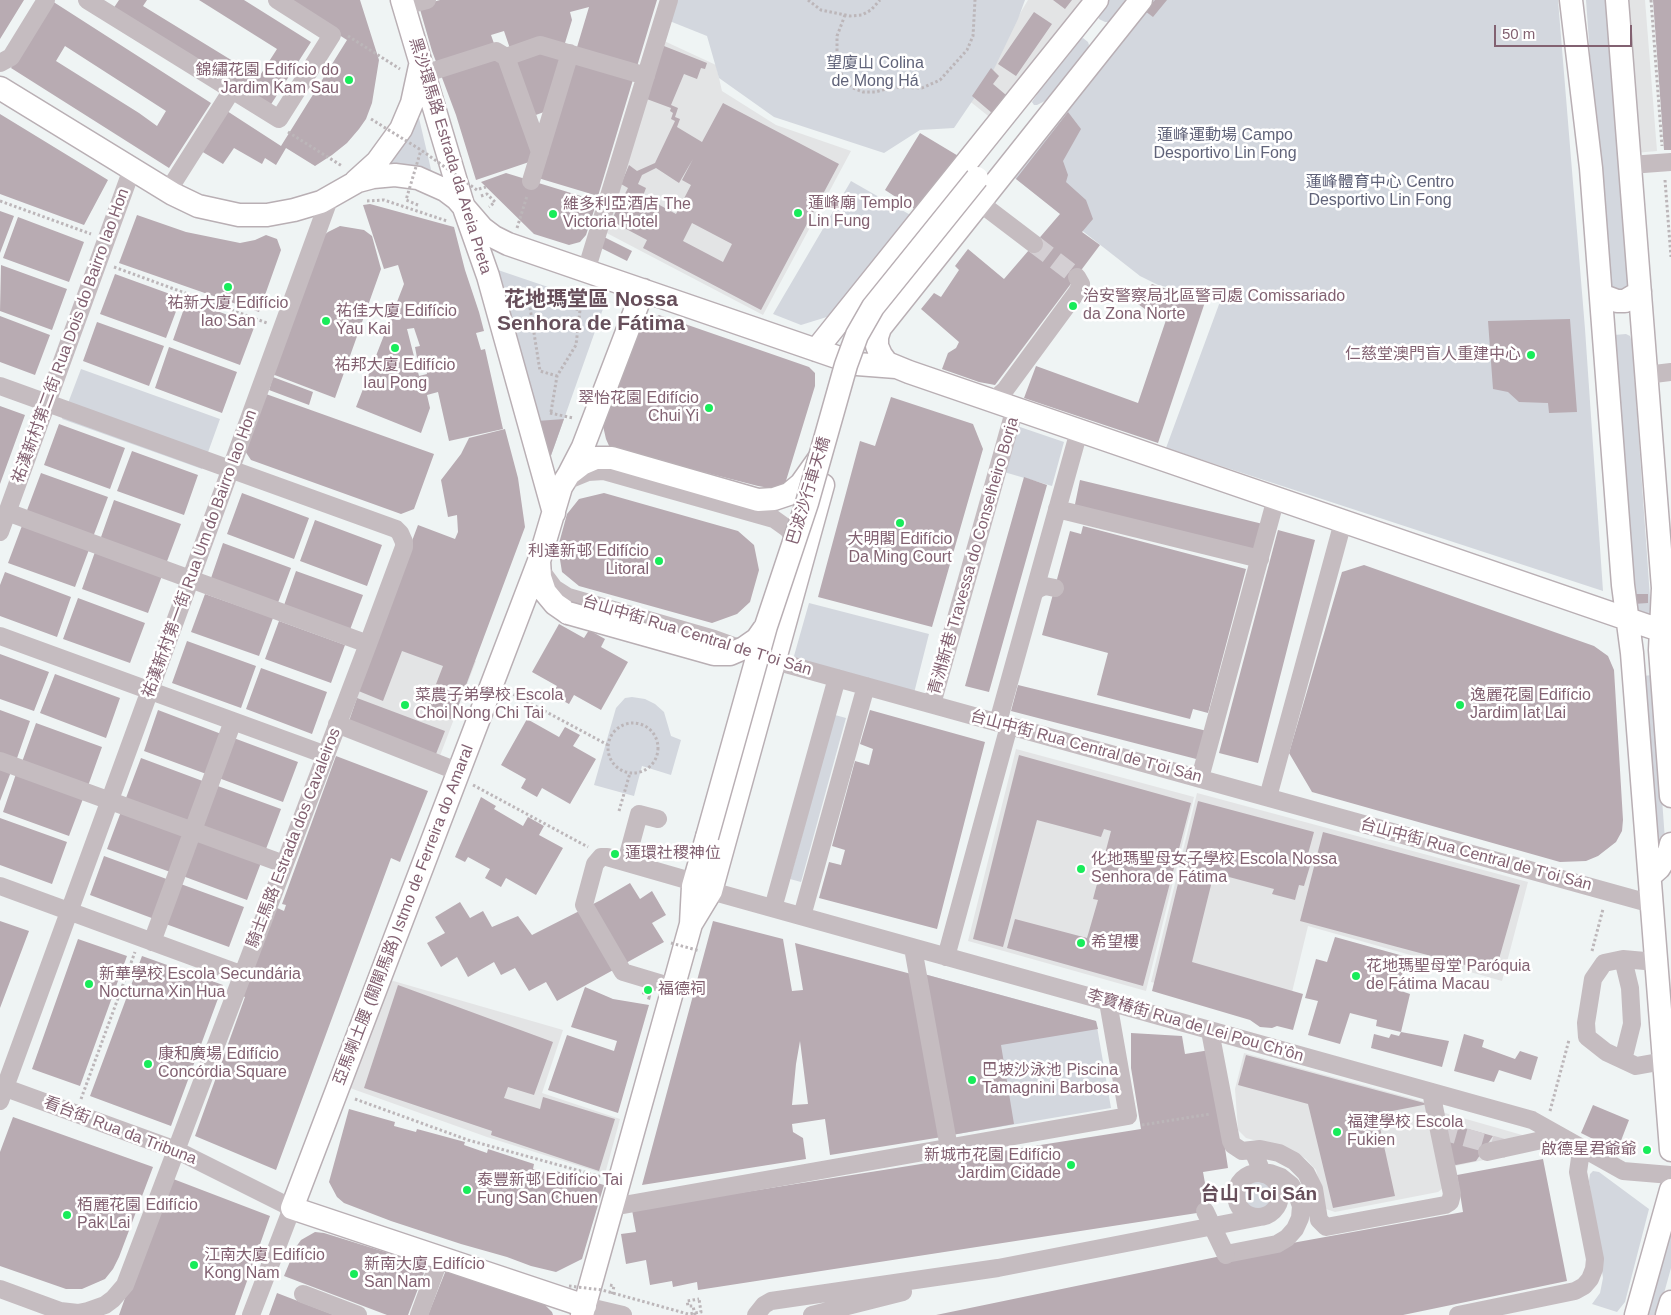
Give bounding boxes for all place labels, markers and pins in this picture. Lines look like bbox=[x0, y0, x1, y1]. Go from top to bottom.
place label: 錦繡花園 Edifício do Jardim Kam Sau bbox=[196, 61, 339, 99]
marker: 錦繡花園 Edifício do Jardim Kam Sau bbox=[343, 74, 355, 86]
place label: 蓮峰廟 Templo Lin Fung bbox=[808, 194, 912, 232]
place label: 維多利亞酒店 The Victoria Hotel bbox=[563, 195, 691, 233]
marker: 蓮峰廟 Templo Lin Fung bbox=[792, 207, 804, 219]
marker: 維多利亞酒店 The Victoria Hotel bbox=[547, 208, 559, 220]
marker: 祐新大廈 Edifício Iao San bbox=[222, 281, 234, 293]
place label: 治安警察局北區警司處 Comissariado da Zona Norte bbox=[1083, 287, 1345, 325]
place label: 祐新大廈 Edifício Iao San bbox=[168, 294, 288, 332]
marker: 治安警察局北區警司處 Comissariado da Zona Norte bbox=[1067, 300, 1079, 312]
place label: 祐佳大廈 Edifício Yau Kai bbox=[336, 302, 457, 340]
marker: 祐佳大廈 Edifício Yau Kai bbox=[320, 315, 332, 327]
marker: 祐邦大廈 Edifício Iau Pong bbox=[389, 342, 401, 354]
place label: 仁慈堂澳門盲人重建中心 bbox=[1345, 345, 1521, 365]
marker: 仁慈堂澳門盲人重建中心 bbox=[1525, 349, 1537, 361]
place label: 祐邦大廈 Edifício Iau Pong bbox=[335, 356, 455, 394]
place label: 翠怡花園 Edifício Chui Yi bbox=[578, 389, 699, 427]
marker: 翠怡花園 Edifício Chui Yi bbox=[703, 402, 715, 414]
marker: 大明閣 Edifício Da Ming Court bbox=[894, 517, 906, 529]
place label: 大明閣 Edifício Da Ming Court bbox=[848, 530, 952, 568]
place label: 利達新邨 Edifício Litoral bbox=[528, 542, 649, 580]
marker: 利達新邨 Edifício Litoral bbox=[653, 555, 665, 567]
place label: 菜農子弟學校 Escola Choi Nong Chi Tai bbox=[415, 686, 563, 724]
place label: 逸麗花園 Edifício Jardim Iat Lai bbox=[1470, 686, 1591, 724]
marker: 菜農子弟學校 Escola Choi Nong Chi Tai bbox=[399, 699, 411, 711]
marker: 逸麗花園 Edifício Jardim Iat Lai bbox=[1454, 699, 1466, 711]
place label: 蓮環社稷神位 bbox=[625, 844, 721, 864]
marker: 蓮環社稷神位 bbox=[609, 848, 621, 860]
place label: 化地瑪聖母女子學校 Escola Nossa Senhora de Fátima bbox=[1091, 850, 1337, 888]
marker: 化地瑪聖母女子學校 Escola Nossa Senhora de Fátima bbox=[1075, 863, 1087, 875]
place label: 希望樓 bbox=[1091, 933, 1139, 953]
marker: 希望樓 bbox=[1075, 937, 1087, 949]
place label: 花地瑪聖母堂 Paróquia de Fátima Macau bbox=[1366, 957, 1530, 995]
place label: 新華學校 Escola Secundária Nocturna Xin Hua bbox=[99, 965, 301, 1003]
marker: 花地瑪聖母堂 Paróquia de Fátima Macau bbox=[1350, 970, 1362, 982]
marker: 新華學校 Escola Secundária Nocturna Xin Hua bbox=[83, 978, 95, 990]
place label: 福德祠 bbox=[658, 980, 706, 1000]
marker: 福德祠 bbox=[642, 984, 654, 996]
place label: 康和廣場 Edifício Concórdia Square bbox=[158, 1045, 287, 1083]
marker: 康和廣場 Edifício Concórdia Square bbox=[142, 1058, 154, 1070]
place label: 巴坡沙泳池 Piscina Tamagnini Barbosa bbox=[982, 1061, 1119, 1099]
marker: 巴坡沙泳池 Piscina Tamagnini Barbosa bbox=[966, 1074, 978, 1086]
place label: 福建學校 Escola Fukien bbox=[1347, 1113, 1463, 1151]
marker: 福建學校 Escola Fukien bbox=[1331, 1126, 1343, 1138]
place label: 啟德星君爺爺 bbox=[1541, 1140, 1637, 1160]
marker: 啟德星君爺爺 bbox=[1641, 1144, 1653, 1156]
place label: 新城市花園 Edifício Jardim Cidade bbox=[924, 1146, 1061, 1184]
marker: 新城市花園 Edifício Jardim Cidade bbox=[1065, 1159, 1077, 1171]
place label: 泰豐新邨 Edifício Tai Fung San Chuen bbox=[477, 1171, 623, 1209]
marker: 泰豐新邨 Edifício Tai Fung San Chuen bbox=[461, 1184, 473, 1196]
place label: 栢麗花園 Edifício Pak Lai bbox=[77, 1196, 198, 1234]
marker: 栢麗花園 Edifício Pak Lai bbox=[61, 1209, 73, 1221]
place label: 江南大廈 Edifício Kong Nam bbox=[204, 1246, 325, 1284]
place label: 新南大廈 Edifício San Nam bbox=[364, 1255, 485, 1293]
marker: 江南大廈 Edifício Kong Nam bbox=[188, 1259, 200, 1271]
marker: 新南大廈 Edifício San Nam bbox=[348, 1268, 360, 1280]

